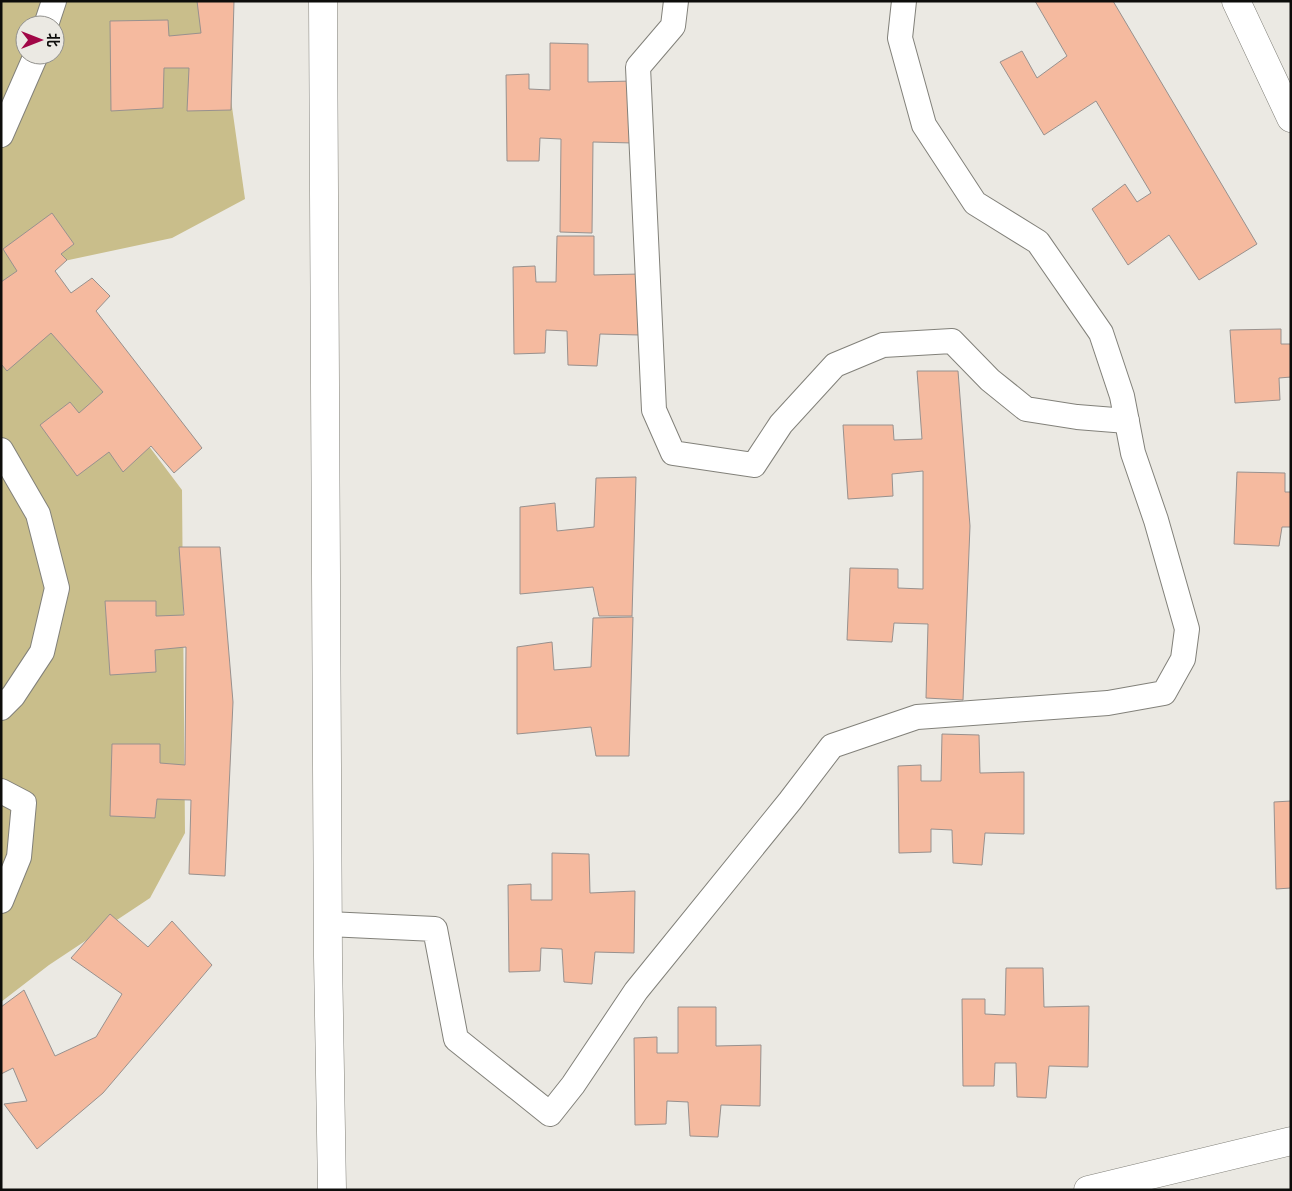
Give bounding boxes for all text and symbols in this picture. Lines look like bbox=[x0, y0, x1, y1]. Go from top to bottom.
north arrow bbox=[15, 15, 65, 65]
text: 北 bbox=[45, 33, 62, 47]

